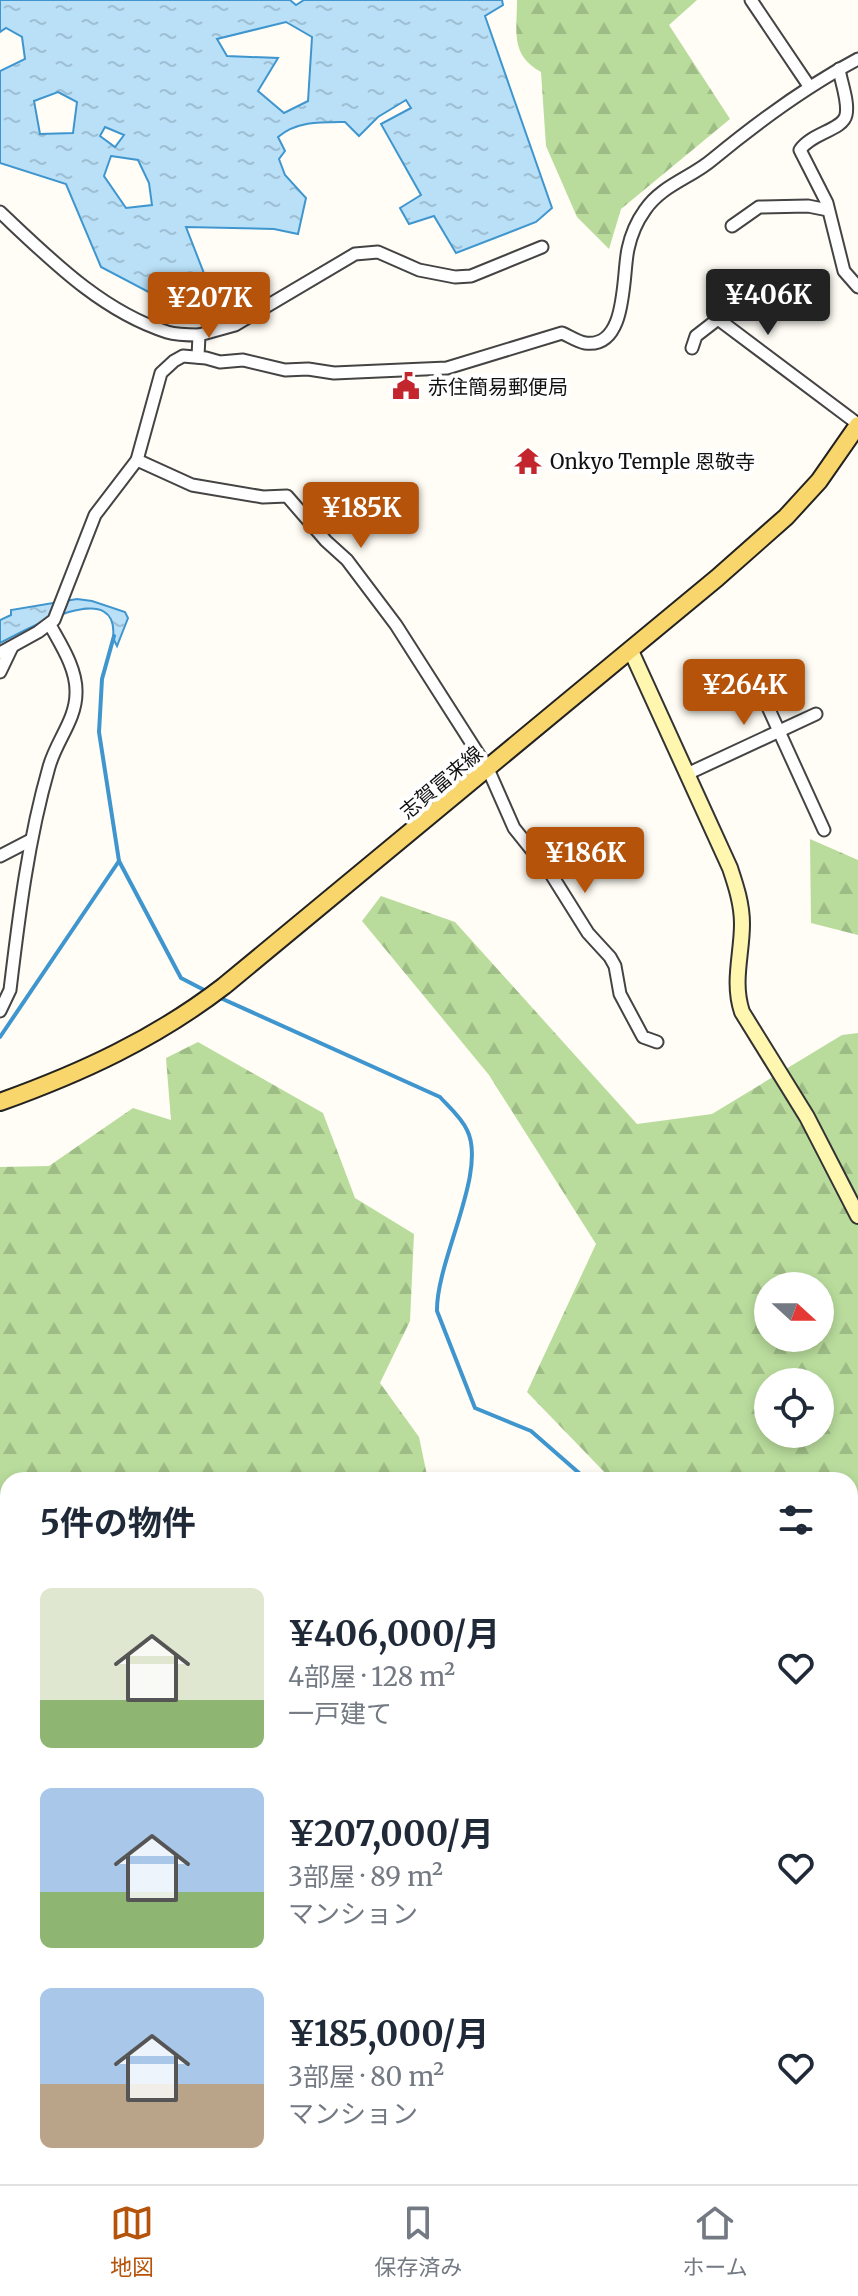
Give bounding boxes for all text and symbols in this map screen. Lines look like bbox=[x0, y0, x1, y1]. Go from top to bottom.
pin: ¥406K bbox=[712, 269, 824, 337]
pin: ¥207K bbox=[153, 272, 265, 340]
text: ¥406K bbox=[724, 278, 812, 311]
text: ¥207K bbox=[166, 281, 252, 314]
public building icon: 赤住簡易郵便局 bbox=[391, 371, 421, 401]
place label: 赤住簡易郵便局 bbox=[428, 374, 568, 399]
temple icon: Onkyo Temple 恩敬寺 bbox=[513, 446, 543, 476]
place label: Onkyo Temple 恩敬寺 bbox=[550, 449, 755, 474]
pin: ¥185K bbox=[305, 482, 417, 550]
text: ¥185K bbox=[321, 491, 401, 524]
pin: ¥264K bbox=[688, 659, 800, 727]
text: ¥264K bbox=[701, 668, 787, 701]
street label: 志賀富来線 bbox=[395, 740, 487, 824]
pin: ¥186K bbox=[529, 827, 641, 895]
text: ¥186K bbox=[544, 836, 626, 869]
north arrow bbox=[754, 1272, 834, 1352]
map controls bbox=[754, 1272, 834, 1448]
button: locate bbox=[754, 1368, 834, 1448]
icon: filters bbox=[774, 1498, 818, 1542]
text: 5件の物件 bbox=[40, 1502, 196, 1544]
text: ¥406,000/月 bbox=[288, 1613, 500, 1655]
icon: home bbox=[104, 1620, 200, 1716]
icon: heart bbox=[774, 1646, 818, 1690]
text: 4部屋 · 128 m² bbox=[288, 1660, 455, 1693]
text: 一戸建て bbox=[288, 1697, 392, 1730]
text: ¥207,000/月 bbox=[288, 1813, 494, 1855]
icon: home bbox=[104, 1820, 200, 1916]
icon: heart bbox=[774, 1846, 818, 1890]
text: 3部屋 · 89 m² bbox=[288, 1860, 443, 1893]
text: マンション bbox=[288, 1897, 418, 1930]
text: ¥185,000/月 bbox=[288, 2013, 489, 2055]
icon: home bbox=[104, 2020, 200, 2116]
icon: heart bbox=[774, 2046, 818, 2090]
text: 3部屋 · 80 m² bbox=[288, 2060, 444, 2093]
text: マンション bbox=[288, 2097, 418, 2130]
tab: 地図 bbox=[110, 2201, 154, 2281]
tab: 保存済み bbox=[374, 2201, 462, 2281]
tab: ホーム bbox=[683, 2201, 748, 2281]

